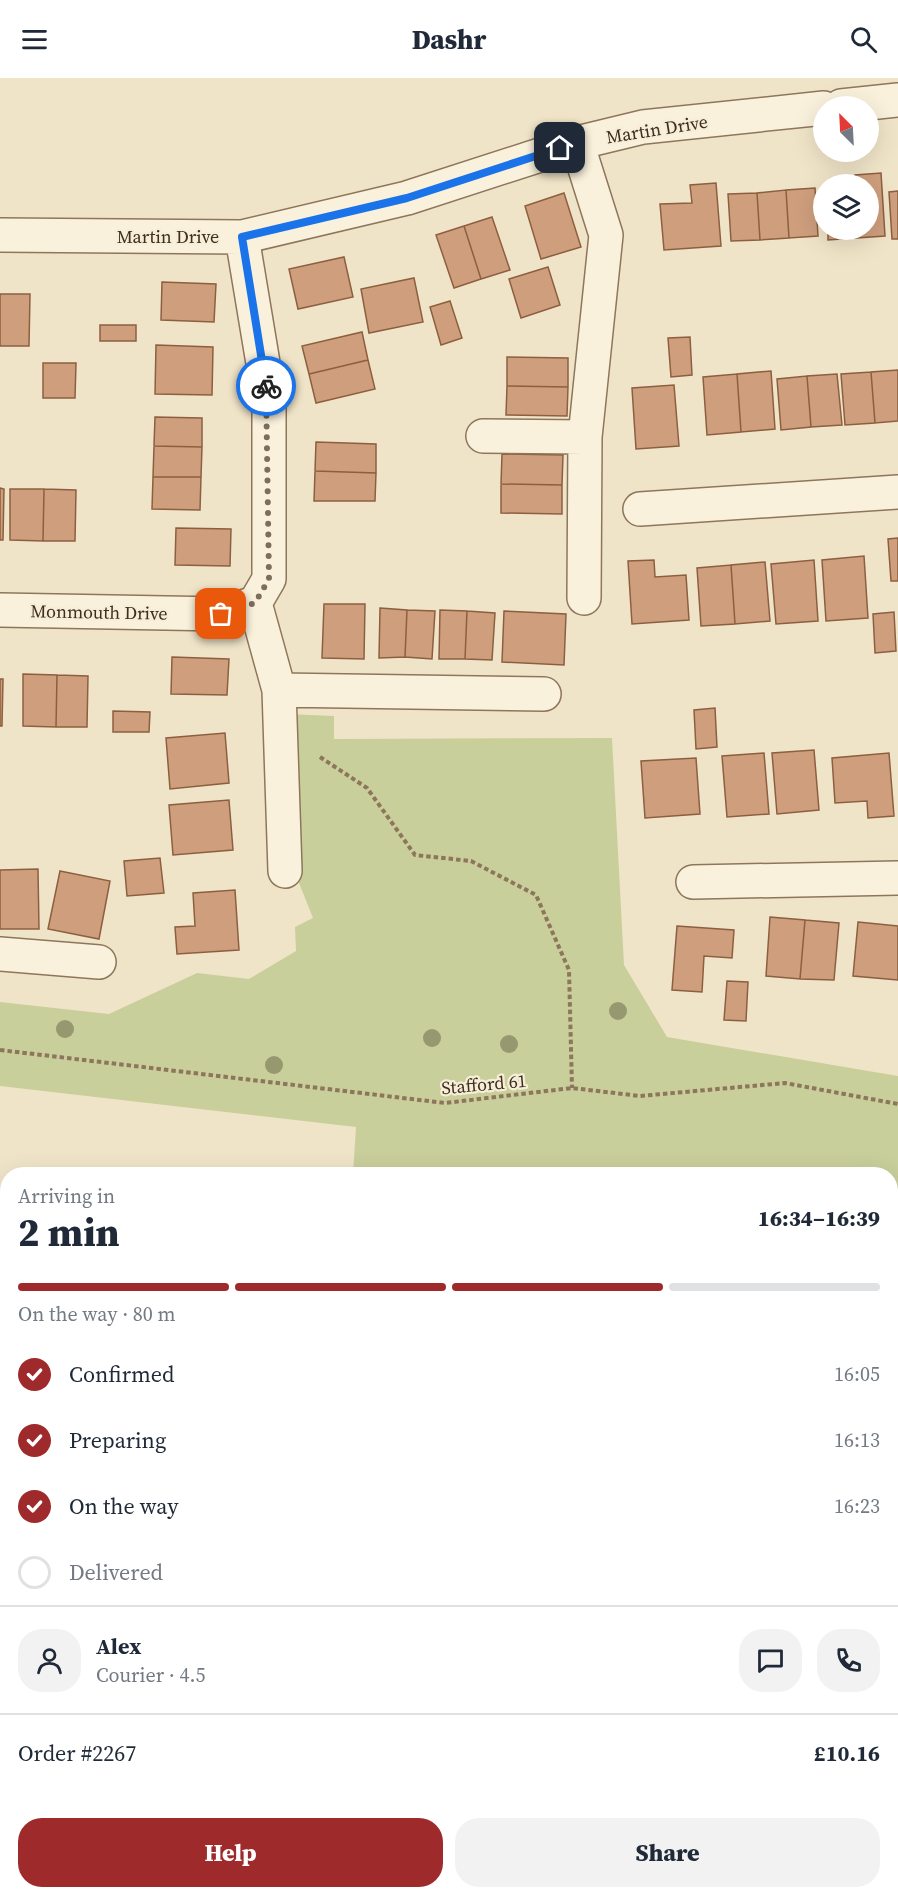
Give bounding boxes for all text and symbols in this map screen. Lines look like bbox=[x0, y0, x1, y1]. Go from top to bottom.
text: Dashr bbox=[412, 21, 486, 58]
icon: menu bbox=[18, 23, 51, 56]
icon: search bbox=[847, 23, 880, 56]
north arrow bbox=[813, 96, 879, 162]
map controls bbox=[813, 96, 879, 240]
street label: Martin Drive bbox=[604, 109, 710, 149]
pin bbox=[534, 122, 585, 173]
icon: home bbox=[543, 131, 576, 164]
button: layers bbox=[813, 174, 879, 240]
street label: Martin Drive bbox=[117, 224, 219, 249]
courier bbox=[236, 356, 296, 416]
icon: bike bbox=[250, 370, 283, 403]
pin bbox=[195, 588, 246, 639]
icon: bag bbox=[204, 597, 237, 630]
street label: Monmouth Drive bbox=[30, 598, 168, 626]
street label: Stafford 61 bbox=[440, 1068, 528, 1100]
text: Arriving in bbox=[18, 1182, 115, 1210]
text: 16:34–16:39 bbox=[758, 1203, 880, 1233]
text: 2 min bbox=[18, 1206, 120, 1259]
text: On the way · 80 m bbox=[18, 1300, 175, 1328]
icon: check bbox=[18, 1358, 51, 1391]
text: Confirmed bbox=[69, 1359, 174, 1389]
text: 16:05 bbox=[834, 1360, 880, 1388]
icon: check bbox=[18, 1424, 51, 1457]
text: Preparing bbox=[69, 1425, 166, 1455]
text: 16:13 bbox=[834, 1426, 880, 1454]
icon: check bbox=[18, 1490, 51, 1523]
text: On the way bbox=[69, 1491, 178, 1521]
text: 16:23 bbox=[834, 1492, 880, 1520]
text: Delivered bbox=[69, 1557, 163, 1587]
button: person bbox=[18, 1629, 81, 1692]
button: chat bbox=[739, 1629, 802, 1692]
button: phone bbox=[817, 1629, 880, 1692]
text: Alex bbox=[96, 1631, 141, 1661]
text: Courier · 4.5 bbox=[96, 1661, 205, 1689]
text: Order #2267 bbox=[18, 1738, 136, 1768]
text: £10.16 bbox=[814, 1738, 880, 1768]
button: Help bbox=[18, 1818, 443, 1887]
button: Share bbox=[455, 1818, 880, 1887]

